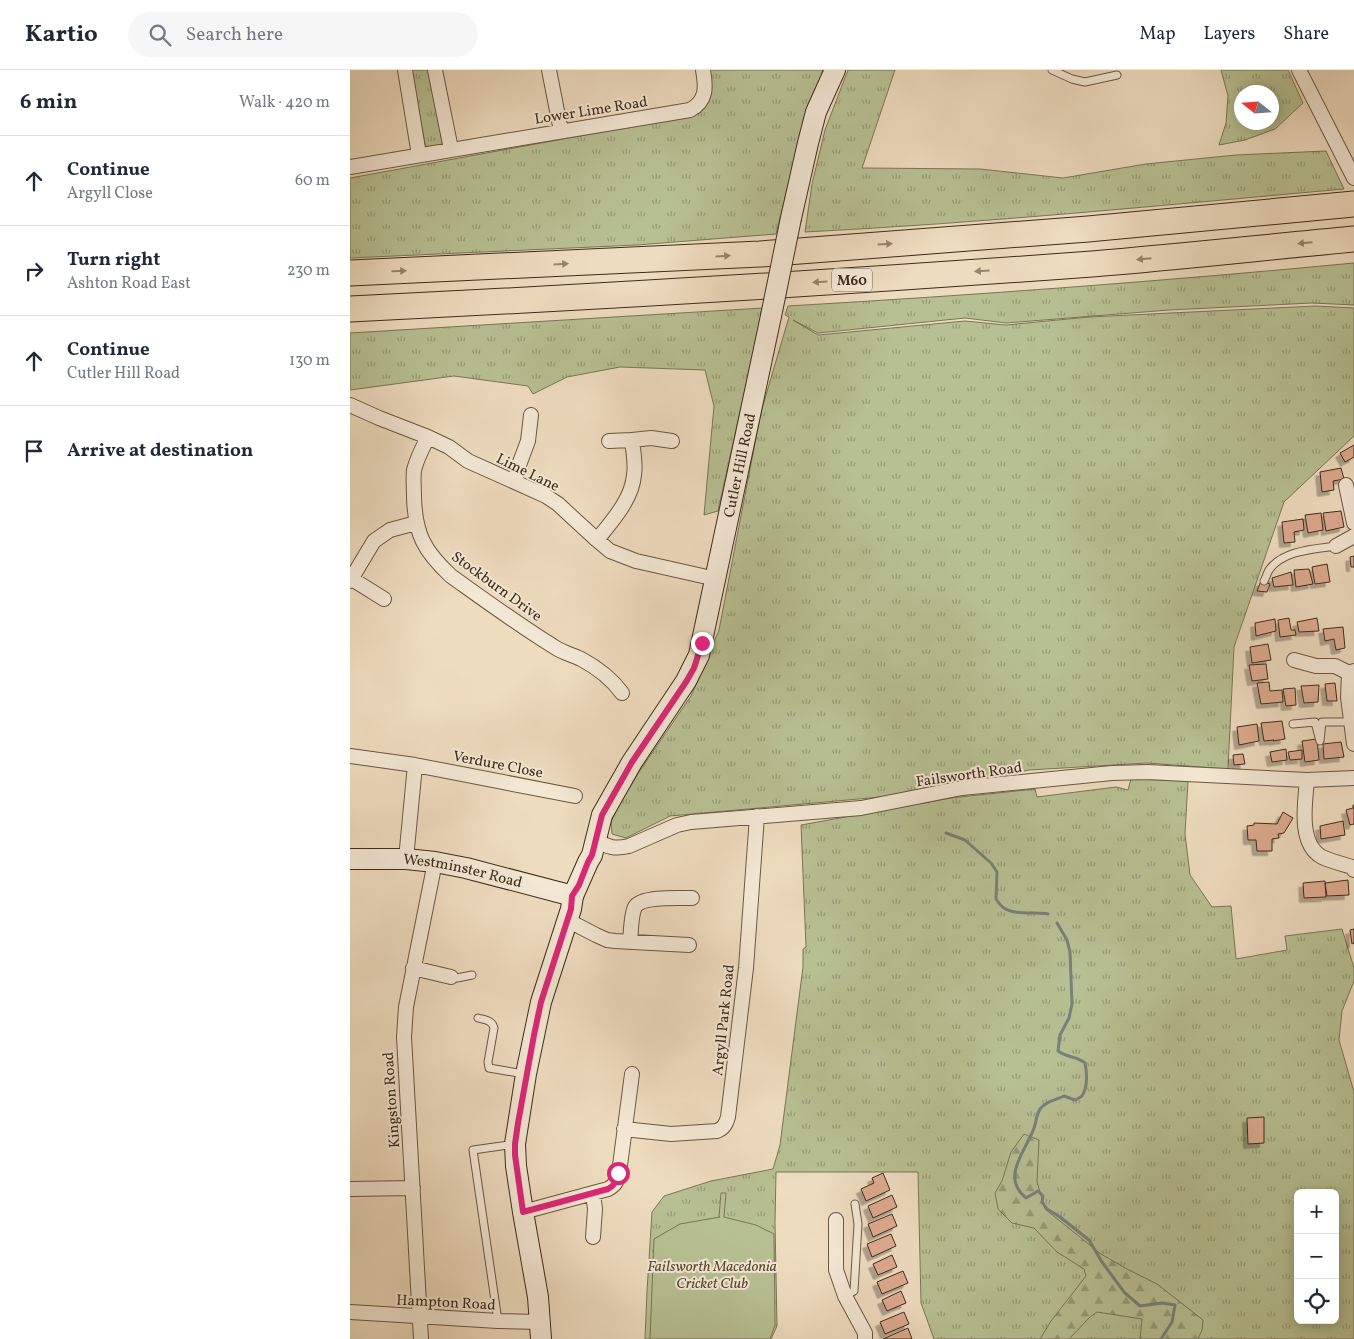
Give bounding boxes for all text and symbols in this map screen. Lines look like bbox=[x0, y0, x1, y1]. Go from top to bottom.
search box bbox=[128, 12, 478, 57]
text: Kartio bbox=[25, 18, 98, 52]
icon: search bbox=[146, 21, 174, 49]
text: Search here bbox=[186, 22, 283, 48]
text: Map bbox=[1139, 22, 1175, 47]
text: Layers bbox=[1203, 22, 1255, 47]
text: Share bbox=[1283, 22, 1329, 47]
north arrow bbox=[1234, 85, 1279, 130]
text: 6 min bbox=[20, 88, 77, 117]
text: Walk · 420 m bbox=[239, 92, 330, 114]
street label: Lower Lime Road bbox=[533, 92, 649, 131]
text: Continue bbox=[67, 157, 150, 183]
icon: ahead bbox=[20, 167, 48, 195]
text: 60 m bbox=[295, 170, 330, 192]
text: Argyll Close bbox=[67, 183, 153, 205]
one-way arrow bbox=[878, 240, 894, 248]
one-way arrow bbox=[1297, 240, 1313, 248]
text: Turn right bbox=[67, 247, 160, 273]
one-way arrow bbox=[716, 251, 732, 259]
one-way arrow bbox=[1135, 255, 1151, 263]
icon: right bbox=[20, 257, 48, 285]
one-way arrow bbox=[553, 259, 569, 267]
text: 230 m bbox=[287, 260, 330, 282]
one-way arrow bbox=[391, 266, 407, 274]
road number: M60 bbox=[832, 268, 872, 292]
one-way arrow bbox=[973, 268, 989, 276]
text: Ashton Road East bbox=[67, 273, 191, 295]
one-way arrow bbox=[811, 279, 827, 287]
text: Continue bbox=[67, 337, 150, 363]
icon: ahead bbox=[20, 347, 48, 375]
text: 130 m bbox=[289, 350, 330, 372]
text: Cutler Hill Road bbox=[67, 363, 180, 385]
street label: Cutler Hill Road bbox=[719, 411, 762, 520]
icon: arrive bbox=[20, 437, 48, 465]
text: Arrive at destination bbox=[67, 438, 253, 464]
street label: Lime Lane bbox=[492, 449, 563, 498]
street label: Stockburn Drive bbox=[446, 547, 546, 627]
route end bbox=[691, 632, 714, 655]
street label: Verdure Close bbox=[451, 746, 545, 784]
street label: Failsworth Road bbox=[915, 758, 1024, 793]
street label: Westminster Road bbox=[402, 850, 524, 894]
street label: Argyll Park Road bbox=[708, 963, 741, 1077]
street label: Kingston Road bbox=[379, 1051, 406, 1149]
route start bbox=[607, 1162, 630, 1185]
map controls bbox=[1294, 1189, 1339, 1324]
button: + bbox=[1294, 1189, 1339, 1234]
button: − bbox=[1294, 1234, 1339, 1279]
park label: Failsworth Macedonia Cricket Club bbox=[647, 1257, 777, 1295]
button: locate bbox=[1294, 1279, 1339, 1324]
street label: Hampton Road bbox=[396, 1290, 496, 1317]

